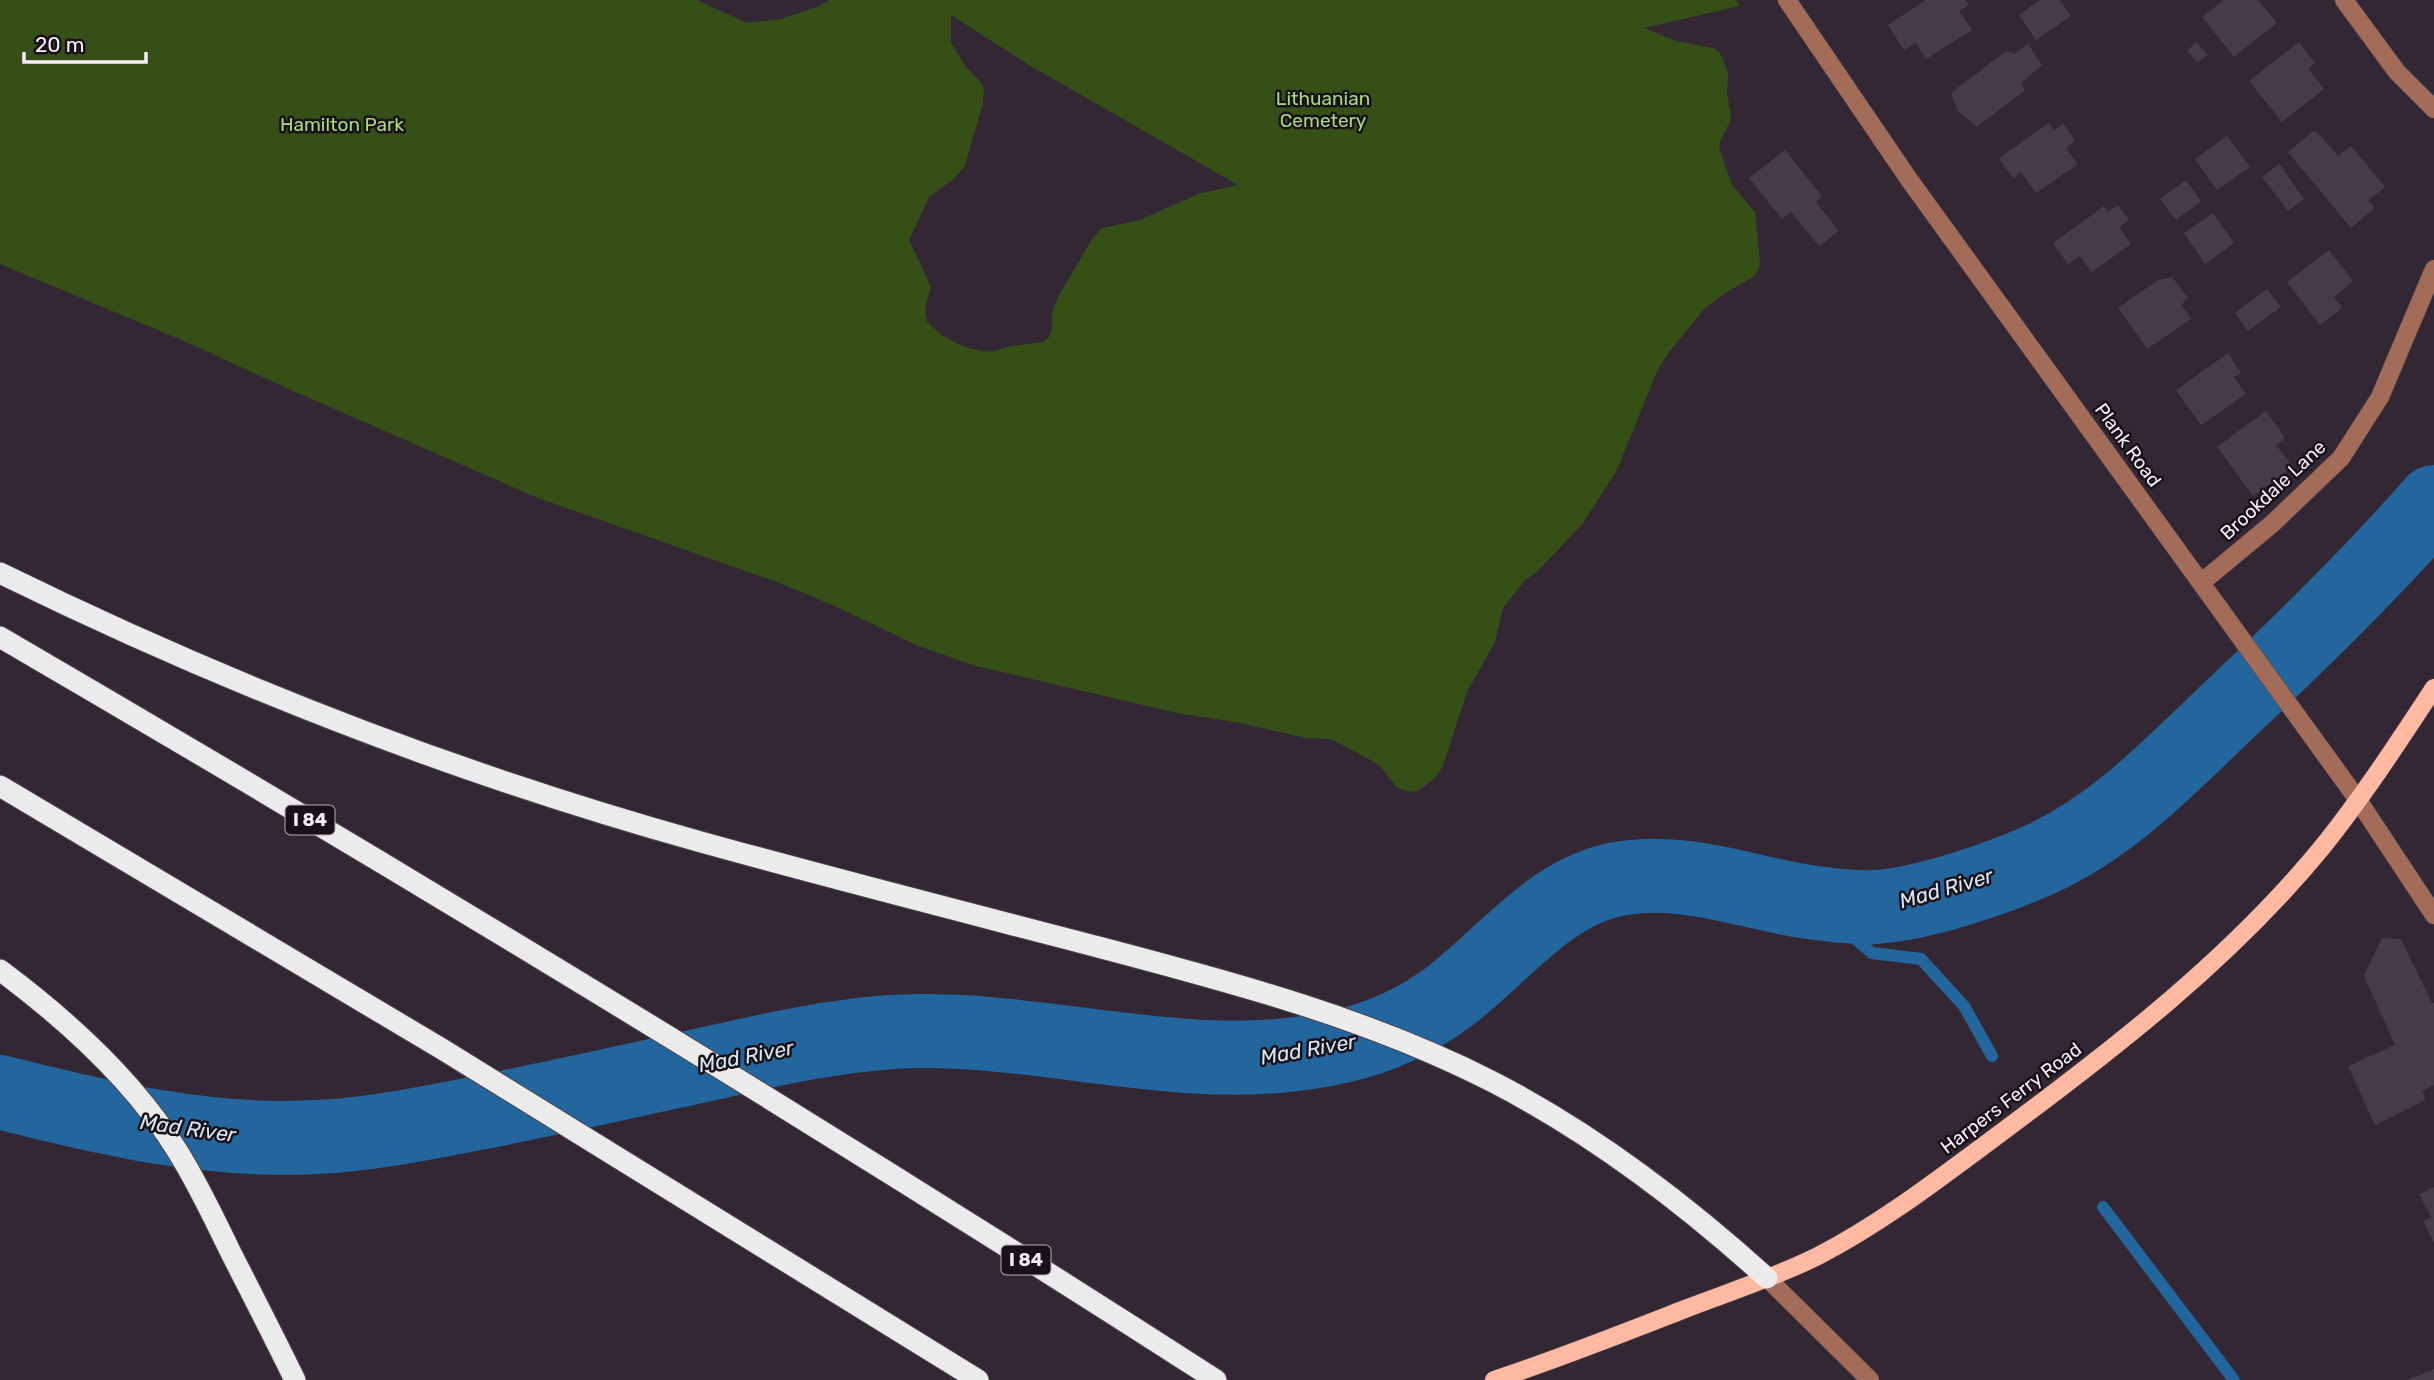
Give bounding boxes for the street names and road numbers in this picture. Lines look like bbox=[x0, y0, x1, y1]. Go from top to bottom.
street label: Plank Road bbox=[2090, 399, 2166, 491]
street label: Brookdale Lane bbox=[2215, 435, 2331, 545]
road number: I 84 bbox=[286, 806, 334, 834]
street label: Harpers Ferry Road bbox=[1936, 1038, 2086, 1158]
road number: I 84 bbox=[1002, 1246, 1050, 1274]

